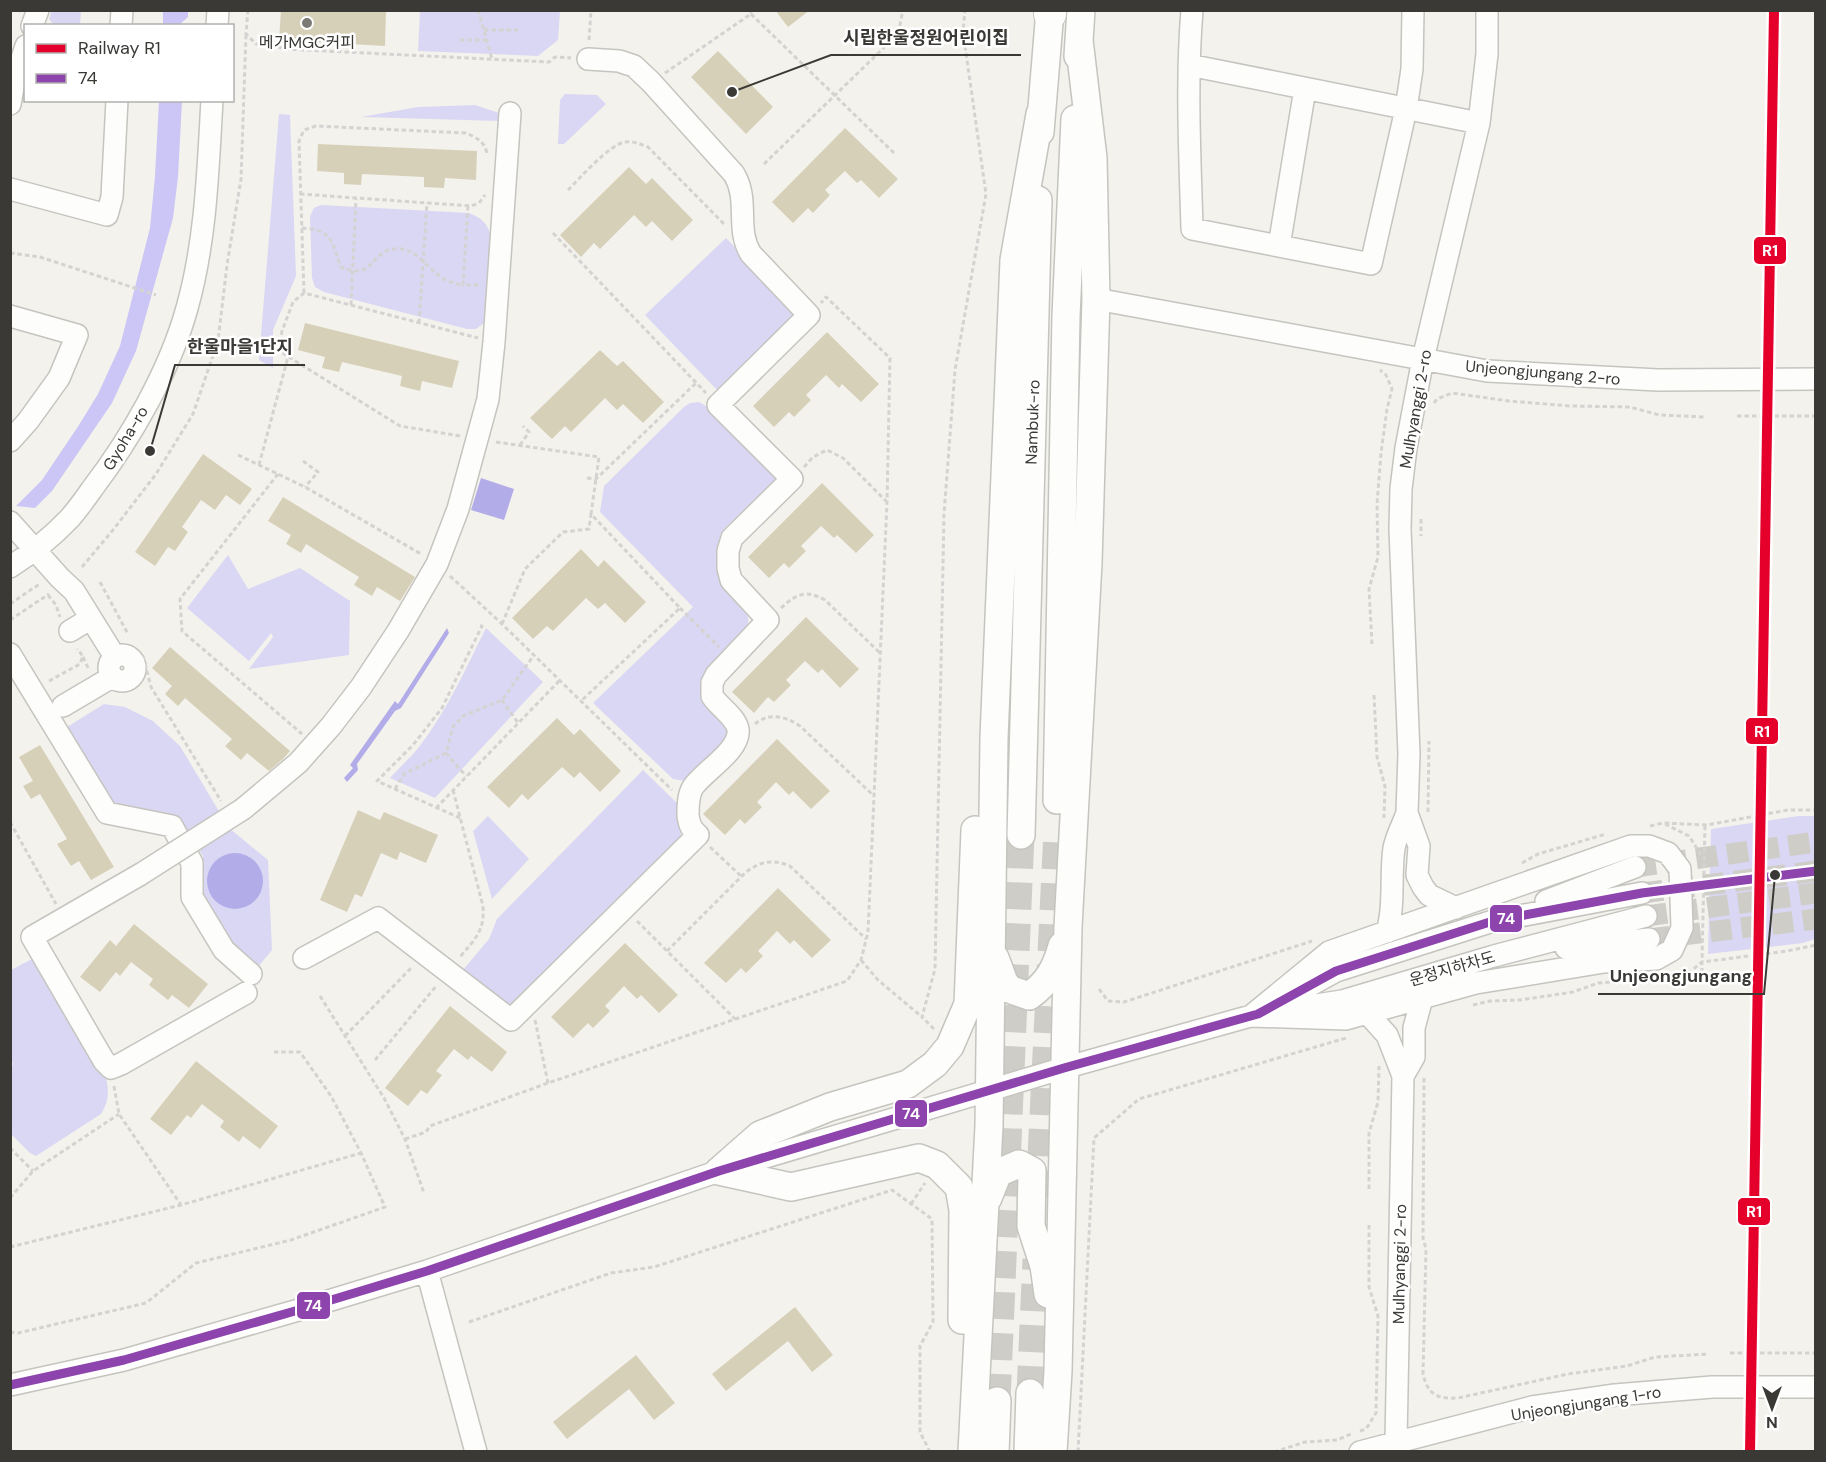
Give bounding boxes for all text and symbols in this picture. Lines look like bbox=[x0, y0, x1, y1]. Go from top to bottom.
marker: 메가MGC커피 bbox=[300, 16, 314, 30]
callout: 시립한울정원어린이집 bbox=[831, 19, 1021, 55]
legend bbox=[24, 24, 234, 102]
text: 시립한울정원어린이집 bbox=[843, 26, 1009, 50]
place label: 메가MGC커피 bbox=[259, 32, 355, 53]
text: Railway R1 bbox=[78, 36, 161, 60]
text: 74 bbox=[78, 66, 98, 90]
line badge: R1 bbox=[1753, 236, 1787, 265]
text: R1 bbox=[1762, 240, 1778, 261]
callout: 한울마을1단지 bbox=[175, 329, 305, 365]
text: 한울마을1단지 bbox=[187, 335, 293, 359]
street label: Mulhyanggi 2-ro bbox=[1395, 348, 1436, 470]
street label: Unjeongjungang 2-ro bbox=[1464, 355, 1621, 390]
street label: Nambuk-ro bbox=[1021, 379, 1044, 465]
street label: Gyoha-ro bbox=[98, 402, 153, 474]
line badge: R1 bbox=[1745, 717, 1779, 745]
text: R1 bbox=[1754, 721, 1770, 742]
line badge: 74 bbox=[1489, 904, 1523, 933]
text: 74 bbox=[1497, 908, 1515, 929]
street label: 운정지하차도 bbox=[1407, 946, 1498, 991]
callout: Unjeongjungang bbox=[1598, 958, 1764, 994]
text: Unjeongjungang bbox=[1610, 964, 1752, 988]
line badge: 74 bbox=[894, 1099, 928, 1128]
text: 74 bbox=[902, 1103, 920, 1124]
line badge: R1 bbox=[1737, 1197, 1771, 1226]
text: R1 bbox=[1746, 1201, 1762, 1222]
street label: Mulhyanggi 2-ro bbox=[1388, 1204, 1411, 1324]
line badge: 74 bbox=[296, 1291, 331, 1320]
text: 74 bbox=[304, 1295, 322, 1316]
north arrow bbox=[1742, 1378, 1802, 1438]
street label: Unjeongjungang 1-ro bbox=[1510, 1381, 1663, 1426]
text: N bbox=[1766, 1412, 1778, 1433]

